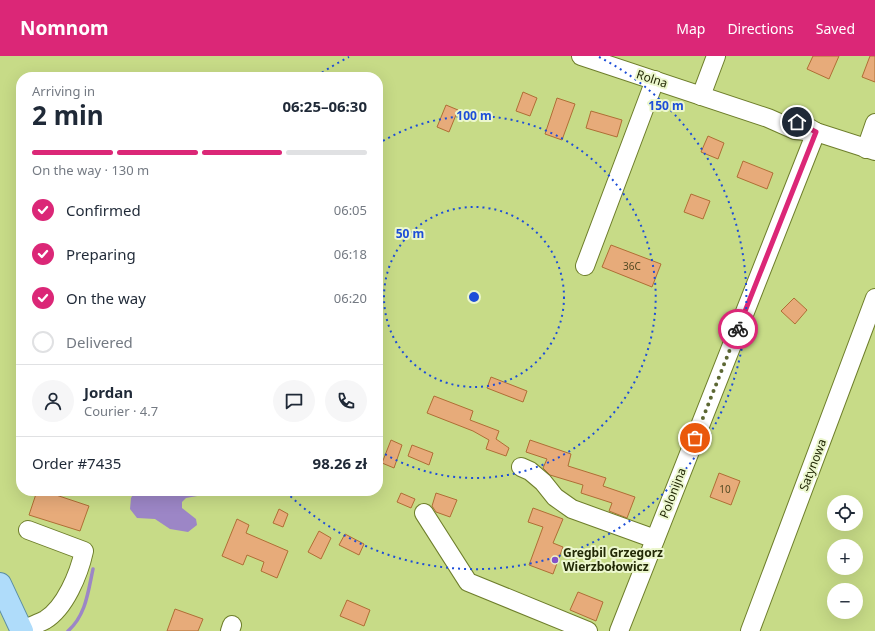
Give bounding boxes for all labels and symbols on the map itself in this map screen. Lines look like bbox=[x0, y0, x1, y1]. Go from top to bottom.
street label: Rolna bbox=[634, 66, 670, 92]
text: 150 m bbox=[648, 97, 684, 114]
pin bbox=[780, 105, 814, 139]
text: 100 m bbox=[456, 107, 492, 124]
text: 50 m bbox=[396, 225, 424, 242]
house number: 36C bbox=[623, 259, 642, 273]
centre of rings bbox=[467, 290, 481, 304]
courier bbox=[718, 309, 758, 349]
pin bbox=[678, 421, 712, 455]
street label: Satynowa bbox=[795, 436, 830, 493]
street label: Polonijna bbox=[655, 465, 690, 520]
house number: 10 bbox=[719, 482, 731, 496]
place label: Gregbil Grzegorz Wierzbołowicz bbox=[563, 544, 663, 575]
marker: Gregbil Grzegorz Wierzbołowicz bbox=[550, 555, 560, 565]

